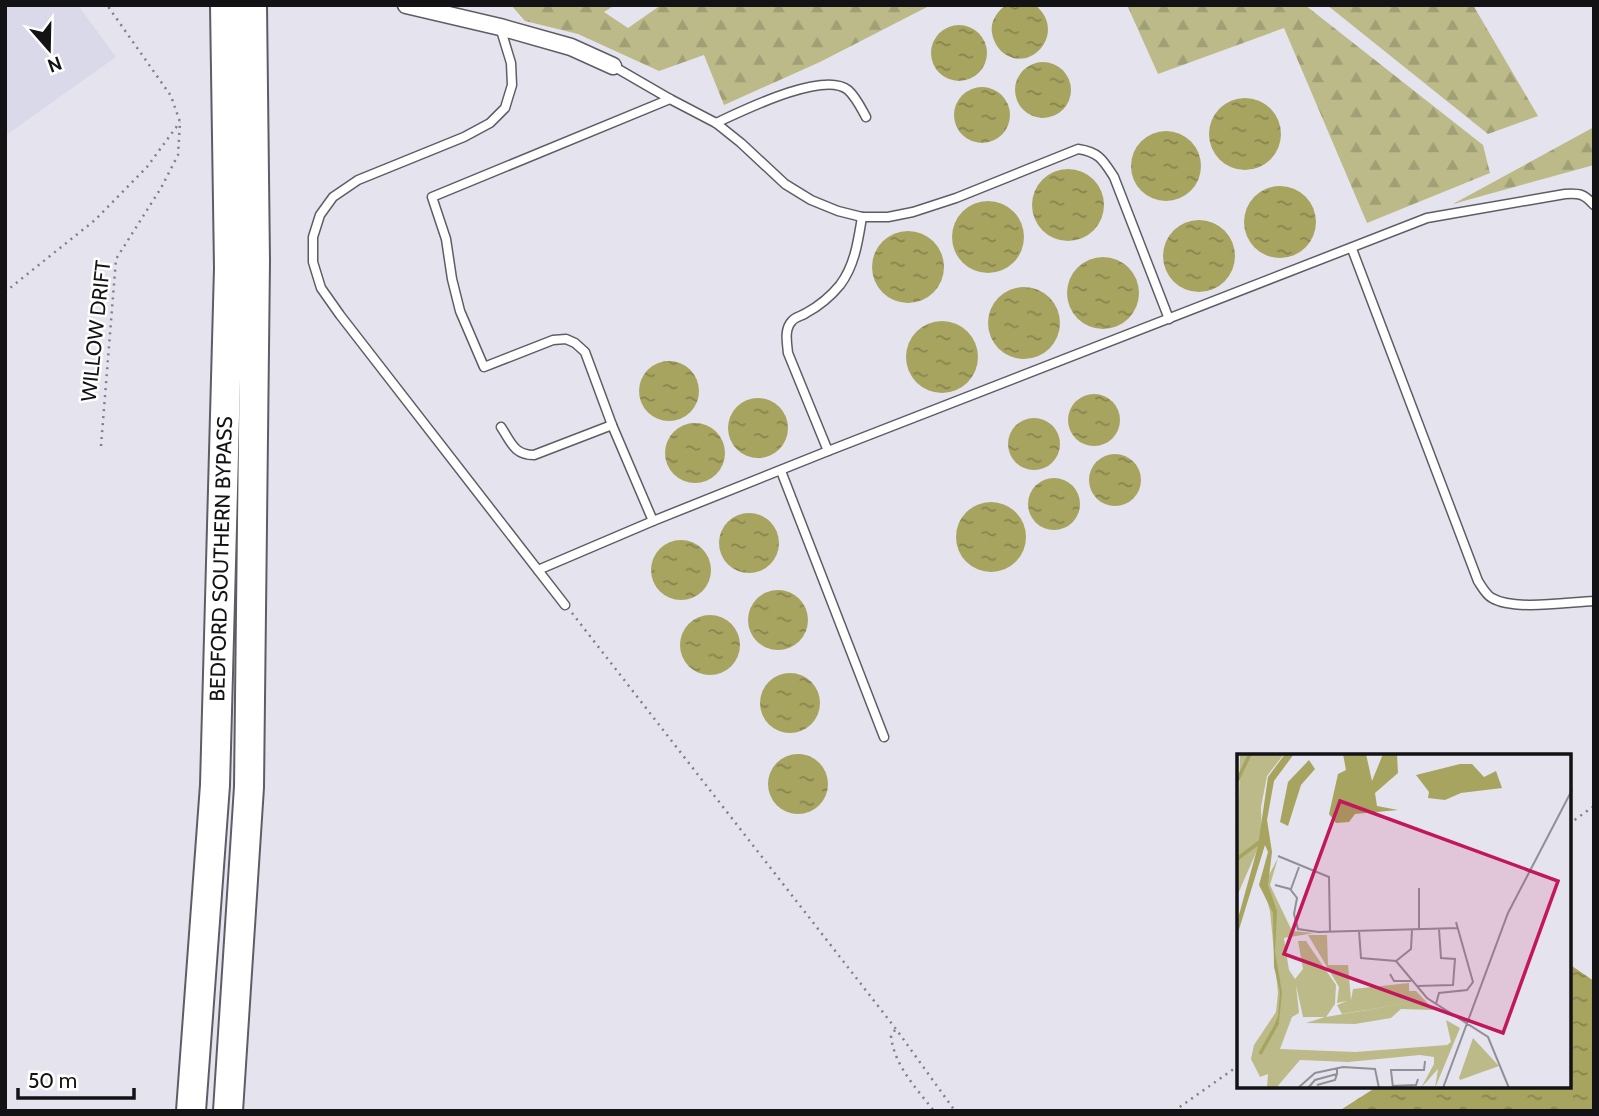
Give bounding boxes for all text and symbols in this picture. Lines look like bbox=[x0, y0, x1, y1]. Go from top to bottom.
north arrow bbox=[14, 14, 84, 84]
text: N bbox=[44, 51, 65, 78]
street label: WILLOW DRIFT bbox=[76, 259, 115, 403]
street label: BEDFORD SOUTHERN BYPASS bbox=[204, 416, 237, 702]
inset map bbox=[1237, 754, 1571, 1088]
scale bar bbox=[18, 1056, 133, 1100]
text: 50 m bbox=[28, 1068, 77, 1093]

